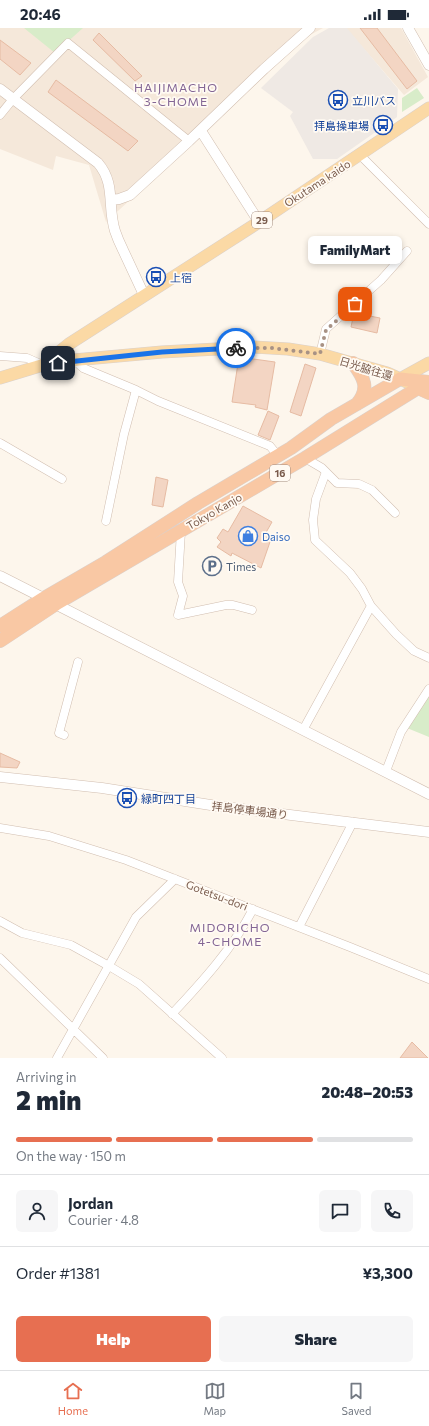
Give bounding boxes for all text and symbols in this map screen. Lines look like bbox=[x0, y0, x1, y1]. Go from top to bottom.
text: 20:46 bbox=[20, 5, 61, 23]
district label: HAIJIMACHO 3-CHOME bbox=[134, 80, 218, 108]
bus stop icon: 立川バス bbox=[327, 89, 349, 111]
place label: 立川バス bbox=[352, 94, 396, 107]
bus stop icon: 拝島操車場 bbox=[372, 114, 394, 136]
place label: 拝島操車場 bbox=[314, 119, 369, 132]
street label: Okutama kaido bbox=[281, 157, 353, 209]
road number: 29 bbox=[252, 212, 272, 228]
callout: FamilyMart bbox=[308, 236, 402, 264]
text: FamilyMart bbox=[320, 242, 390, 258]
bus stop icon: 上宿 bbox=[145, 266, 167, 288]
place label: 上宿 bbox=[170, 271, 192, 284]
pin bbox=[338, 287, 372, 321]
icon: bag bbox=[344, 293, 366, 315]
courier bbox=[216, 328, 256, 368]
icon: bike bbox=[225, 337, 247, 359]
pin bbox=[41, 346, 75, 380]
icon: home bbox=[47, 352, 69, 374]
street label: 日光脇往還 bbox=[338, 354, 394, 382]
road number: 16 bbox=[270, 465, 290, 481]
street label: Tokyo Kanjo bbox=[184, 490, 244, 532]
shop icon: Daiso bbox=[237, 525, 259, 547]
place label: Daiso bbox=[262, 530, 291, 543]
parking icon: Times bbox=[201, 555, 223, 577]
place label: Times bbox=[226, 560, 256, 573]
bus stop icon: 緑町四丁目 bbox=[116, 787, 138, 809]
place label: 緑町四丁目 bbox=[141, 792, 196, 805]
street label: 拝島停車場通り bbox=[211, 799, 289, 821]
street label: Gotetsu-dori bbox=[184, 877, 250, 913]
district label: MIDORICHO 4-CHOME bbox=[190, 920, 270, 948]
text: Arriving in bbox=[16, 1069, 76, 1085]
text: 20:48–20:53 bbox=[322, 1083, 413, 1101]
text: 2 min bbox=[16, 1084, 81, 1115]
text: On the way · 150 m bbox=[16, 1148, 126, 1164]
button: person bbox=[16, 1190, 58, 1232]
button: chat bbox=[319, 1190, 361, 1232]
button: phone bbox=[371, 1190, 413, 1232]
text: Jordan bbox=[68, 1194, 113, 1212]
text: Courier · 4.8 bbox=[68, 1212, 139, 1228]
text: Order #1381 bbox=[16, 1264, 100, 1282]
text: ¥3,300 bbox=[362, 1264, 413, 1282]
button: Help bbox=[16, 1316, 211, 1362]
button: Share bbox=[219, 1316, 413, 1362]
tab: Home bbox=[58, 1380, 88, 1417]
tab: Map bbox=[203, 1380, 226, 1417]
tab: Saved bbox=[342, 1380, 371, 1417]

